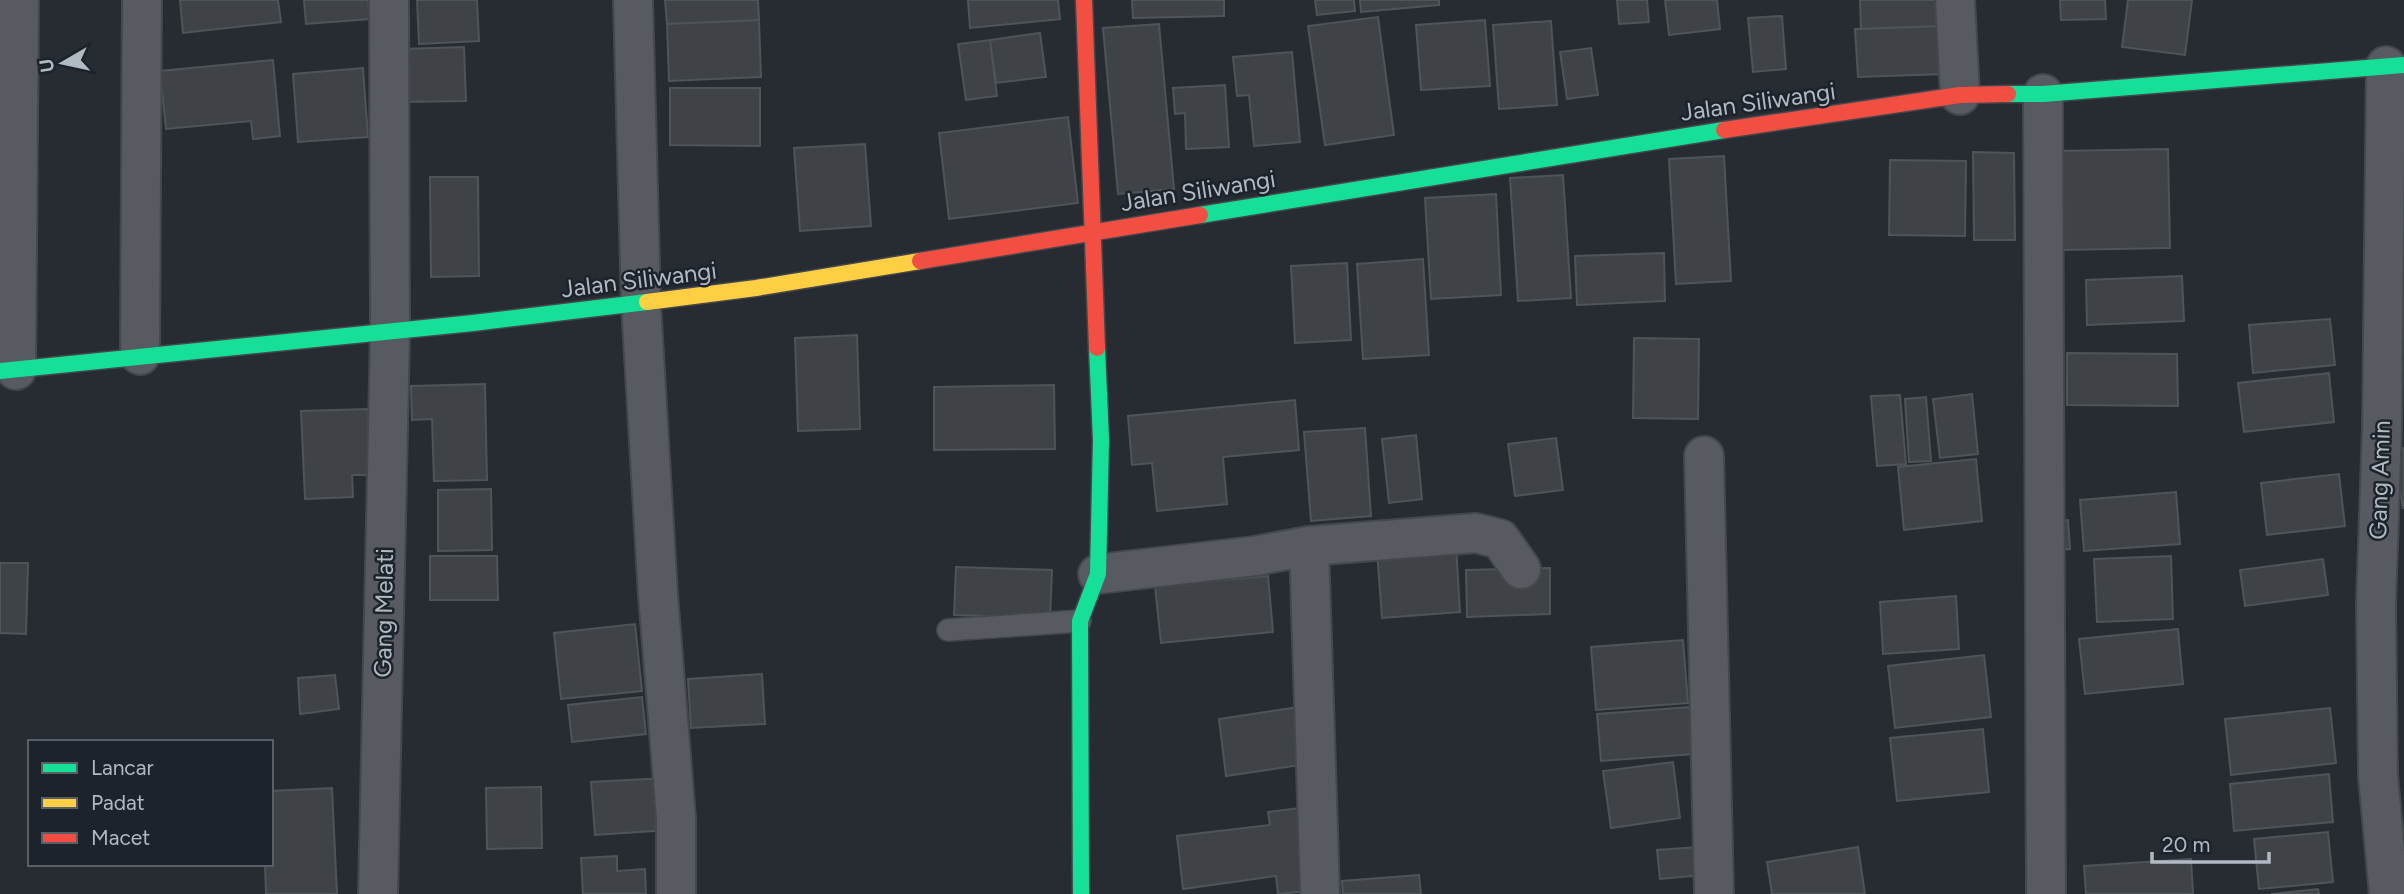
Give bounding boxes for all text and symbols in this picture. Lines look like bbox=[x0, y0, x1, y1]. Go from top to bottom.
north arrow bbox=[28, 28, 98, 98]
text: U bbox=[34, 57, 59, 74]
street label: Jalan Siliwangi bbox=[1678, 76, 1837, 127]
street label: Jalan Siliwangi bbox=[1118, 164, 1277, 217]
street label: Jalan Siliwangi bbox=[560, 256, 718, 303]
street label: Gang Amin bbox=[2363, 420, 2396, 540]
street label: Gang Melati bbox=[368, 548, 399, 678]
legend bbox=[28, 740, 273, 866]
text: Lancar bbox=[91, 755, 154, 780]
text: Padat bbox=[91, 790, 145, 815]
scale bar bbox=[2152, 820, 2269, 864]
text: Macet bbox=[91, 825, 150, 850]
text: 20 m bbox=[2162, 832, 2210, 857]

